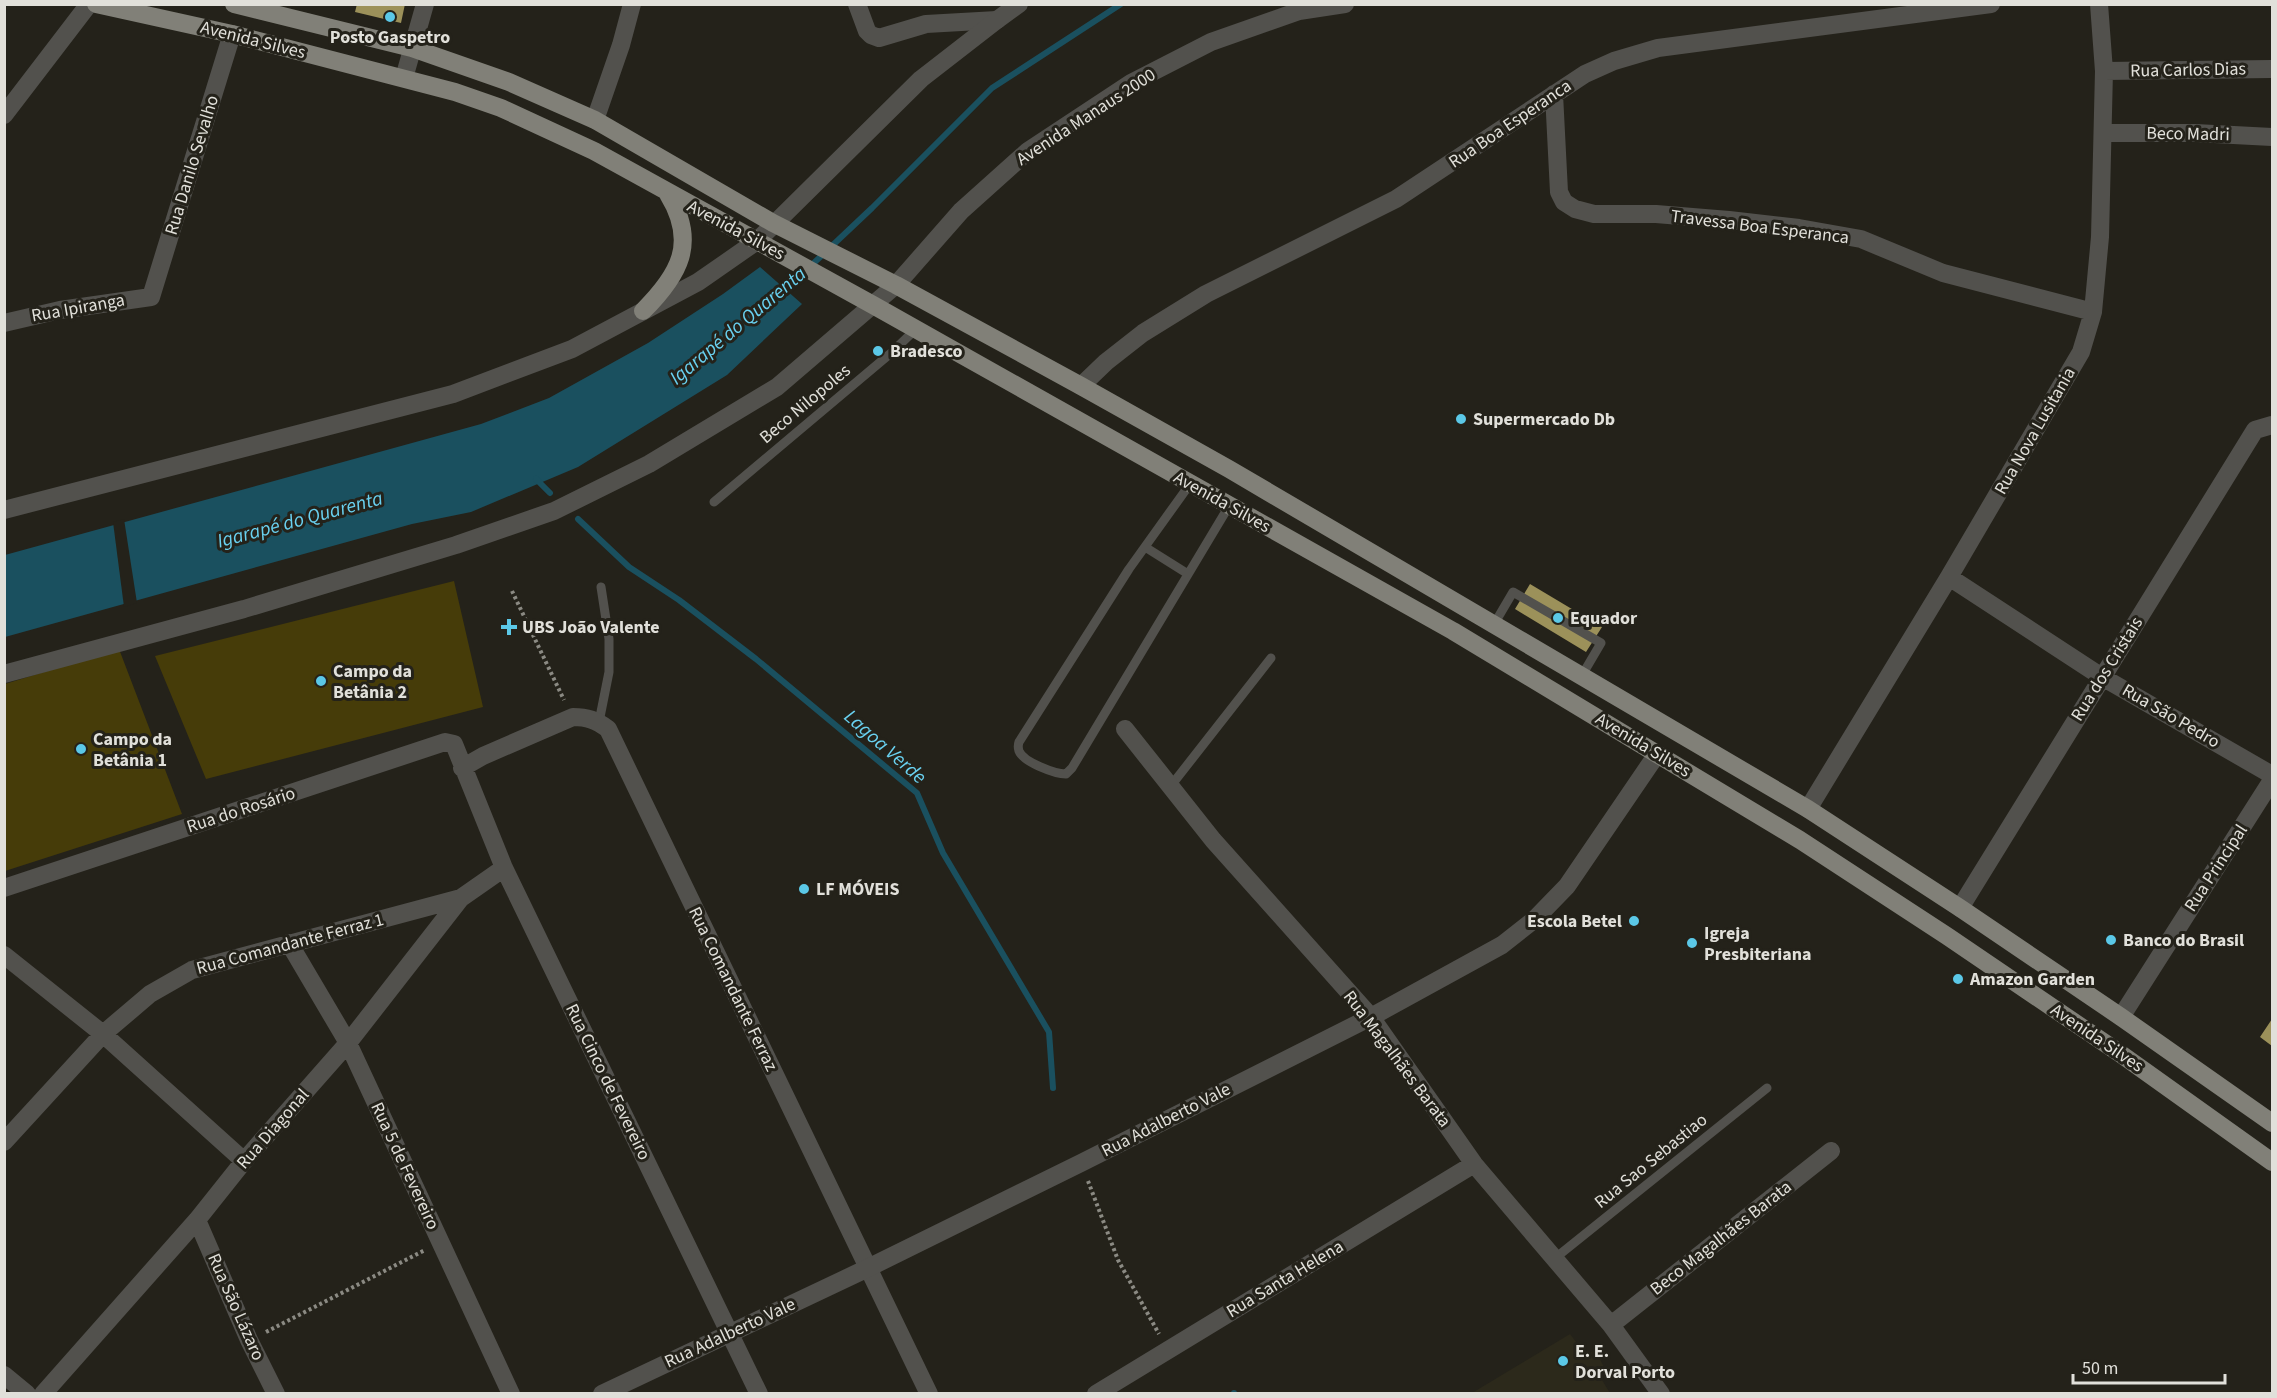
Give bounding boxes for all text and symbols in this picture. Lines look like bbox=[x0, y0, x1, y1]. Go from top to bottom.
marker: Posto Gaspetro bbox=[383, 10, 397, 24]
street label: Avenida Silves bbox=[198, 15, 308, 65]
place label: Posto Gaspetro bbox=[330, 25, 450, 50]
street label: Rua Carlos Dias bbox=[2130, 56, 2246, 84]
street label: Avenida Manaus 2000 bbox=[1011, 62, 1161, 172]
street label: Rua Boa Esperanca bbox=[1444, 74, 1576, 174]
street label: Rua Danilo Sevalho bbox=[159, 92, 225, 238]
street label: Beco Madri bbox=[2146, 121, 2230, 147]
street label: Avenida Silves bbox=[683, 194, 789, 266]
street label: Travessa Boa Esperanca bbox=[1670, 204, 1850, 250]
water label: Igarapé do Quarenta bbox=[664, 260, 813, 392]
street label: Rua Ipiranga bbox=[29, 287, 127, 329]
place label: Bradesco bbox=[890, 339, 963, 364]
marker: Bradesco bbox=[871, 344, 885, 358]
street label: Beco Nilopoles bbox=[754, 358, 856, 450]
street label: Rua Nova Lusitania bbox=[1988, 363, 2082, 499]
place label: Supermercado Db bbox=[1473, 407, 1615, 432]
marker: Supermercado Db bbox=[1454, 412, 1468, 426]
street label: Avenida Silves bbox=[1169, 465, 1275, 539]
water label: Igarapé do Quarenta bbox=[214, 484, 386, 556]
place label: Equador bbox=[1570, 606, 1638, 631]
marker: Equador bbox=[1551, 611, 1565, 625]
street label: Rua dos Cristais bbox=[2065, 612, 2149, 726]
place label: UBS João Valente bbox=[522, 615, 660, 640]
marker: UBS João Valente bbox=[500, 618, 518, 636]
place label: Campo da Betânia 2 bbox=[333, 659, 412, 705]
marker: Campo da Betânia 2 bbox=[314, 674, 328, 688]
street label: Rua São Pedro bbox=[2117, 678, 2225, 754]
water label: Lagoa Verde bbox=[838, 703, 932, 791]
street label: Avenida Silves bbox=[1591, 707, 1695, 783]
place label: Campo da Betânia 1 bbox=[93, 727, 172, 773]
marker: Campo da Betânia 1 bbox=[74, 742, 88, 756]
street label: Rua do Rosário bbox=[183, 781, 299, 839]
street label: Rua Principal bbox=[2178, 819, 2254, 917]
place label: LF MÓVEIS bbox=[816, 877, 900, 902]
marker: LF MÓVEIS bbox=[797, 882, 811, 896]
street label: Rua Comandante Ferraz bbox=[682, 903, 784, 1076]
street label: Rua Comandante Ferraz 1 bbox=[194, 907, 386, 981]
place label: Escola Betel bbox=[1527, 909, 1622, 934]
marker: Escola Betel bbox=[1627, 914, 1641, 928]
place label: Igreja Presbiteriana bbox=[1704, 921, 1812, 967]
place label: Banco do Brasil bbox=[2123, 928, 2244, 953]
marker: Banco do Brasil bbox=[2104, 933, 2118, 947]
marker: Igreja Presbiteriana bbox=[1685, 936, 1699, 950]
place label: Amazon Garden bbox=[1969, 967, 2095, 992]
marker: Amazon Garden bbox=[1951, 972, 1965, 986]
street label: Rua Magalhães Barata bbox=[1337, 985, 1457, 1133]
street label: Avenida Silves bbox=[2046, 998, 2148, 1078]
street label: Rua Cinco de Fevereiro bbox=[559, 1000, 657, 1164]
street label: Rua Adalberto Vale bbox=[1097, 1077, 1235, 1163]
street label: Rua Diagonal bbox=[231, 1083, 315, 1175]
street label: Rua 5 de Fevereiro bbox=[365, 1098, 445, 1234]
street label: Rua Sao Sebastiao bbox=[1589, 1108, 1713, 1214]
street label: Beco Magalhães Barata bbox=[1645, 1175, 1797, 1301]
street label: Rua Santa Helena bbox=[1222, 1234, 1348, 1324]
street label: Rua São Lázaro bbox=[201, 1250, 271, 1364]
street label: Rua Adalberto Vale bbox=[660, 1292, 800, 1374]
place label: E. E. Dorval Porto bbox=[1575, 1339, 1675, 1385]
scale bar bbox=[2073, 1347, 2224, 1385]
marker: E. E. Dorval Porto bbox=[1556, 1354, 1570, 1368]
text: 50 m bbox=[2082, 1356, 2118, 1381]

